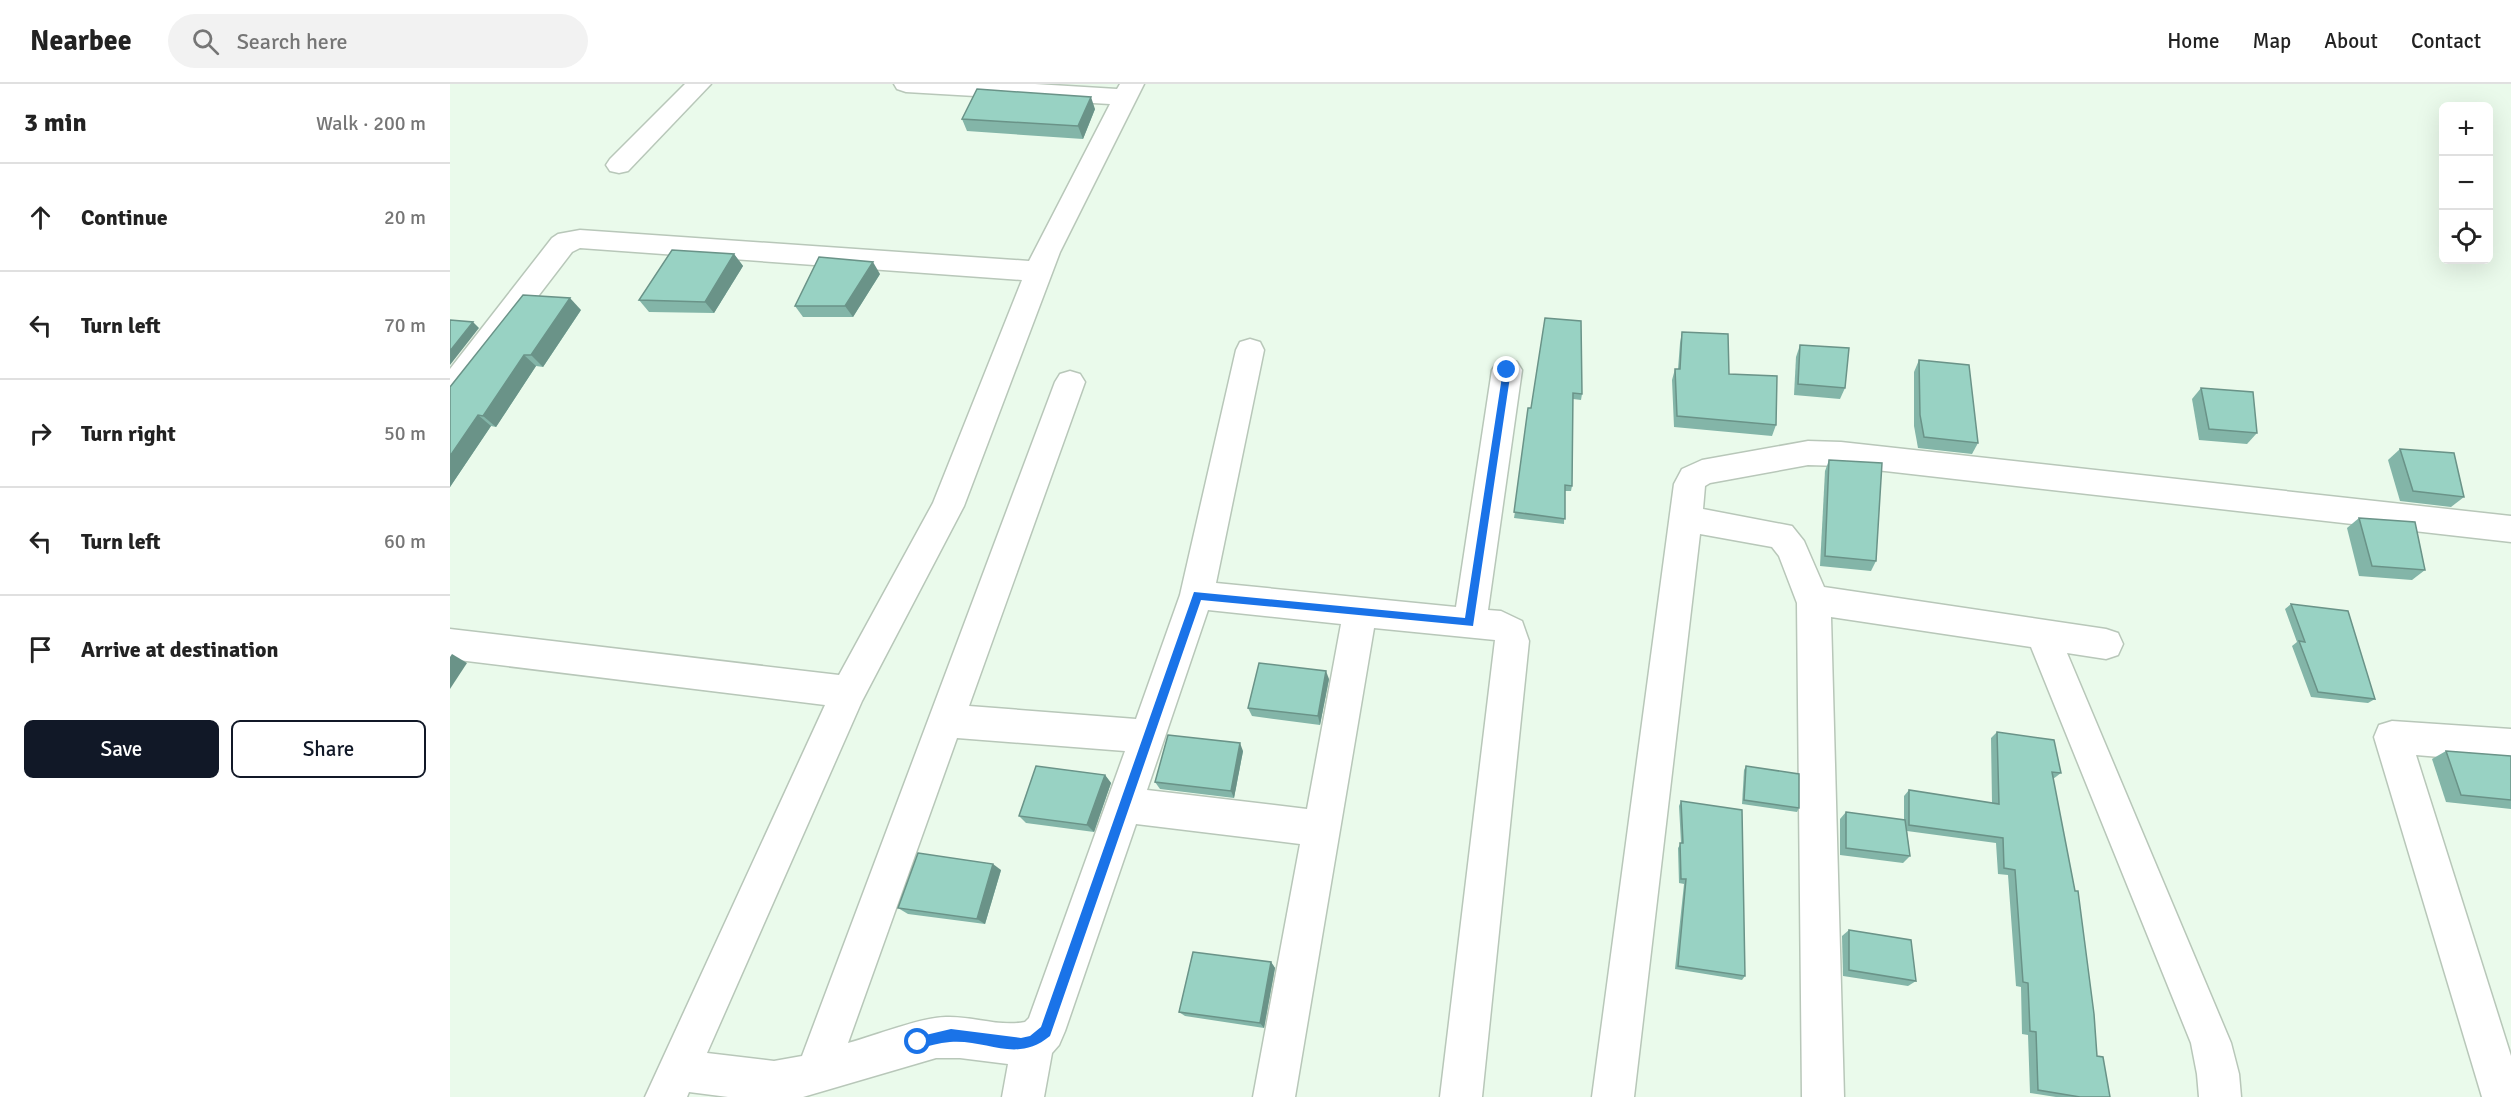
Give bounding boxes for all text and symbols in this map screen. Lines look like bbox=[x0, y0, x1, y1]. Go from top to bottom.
search box bbox=[168, 14, 588, 68]
text: Nearbee bbox=[30, 24, 132, 58]
icon: search bbox=[189, 25, 222, 58]
text: Search here bbox=[237, 28, 348, 55]
text: Home bbox=[2167, 28, 2220, 54]
text: Map bbox=[2253, 28, 2291, 54]
text: About bbox=[2324, 28, 2378, 54]
text: Contact bbox=[2411, 28, 2481, 54]
map controls bbox=[2439, 102, 2493, 264]
button: + bbox=[2439, 102, 2493, 156]
text: 3 min bbox=[24, 107, 87, 139]
text: Walk · 200 m bbox=[316, 111, 426, 136]
button: − bbox=[2439, 156, 2493, 210]
icon: ahead bbox=[24, 201, 57, 234]
text: Continue bbox=[81, 204, 168, 231]
text: 20 m bbox=[384, 205, 426, 230]
button: locate bbox=[2439, 210, 2493, 264]
icon: left bbox=[24, 309, 57, 342]
text: Turn left bbox=[81, 312, 161, 339]
text: 70 m bbox=[384, 313, 426, 338]
route end bbox=[1493, 356, 1519, 382]
icon: right bbox=[24, 417, 57, 450]
text: Turn right bbox=[81, 420, 176, 447]
text: 50 m bbox=[384, 421, 426, 446]
icon: left bbox=[24, 525, 57, 558]
text: Turn left bbox=[81, 528, 161, 555]
text: 60 m bbox=[384, 529, 426, 554]
icon: arrive bbox=[24, 633, 57, 666]
text: Arrive at destination bbox=[81, 636, 278, 663]
button: Save bbox=[24, 720, 219, 778]
button: Share bbox=[231, 720, 426, 778]
route start bbox=[904, 1028, 930, 1054]

